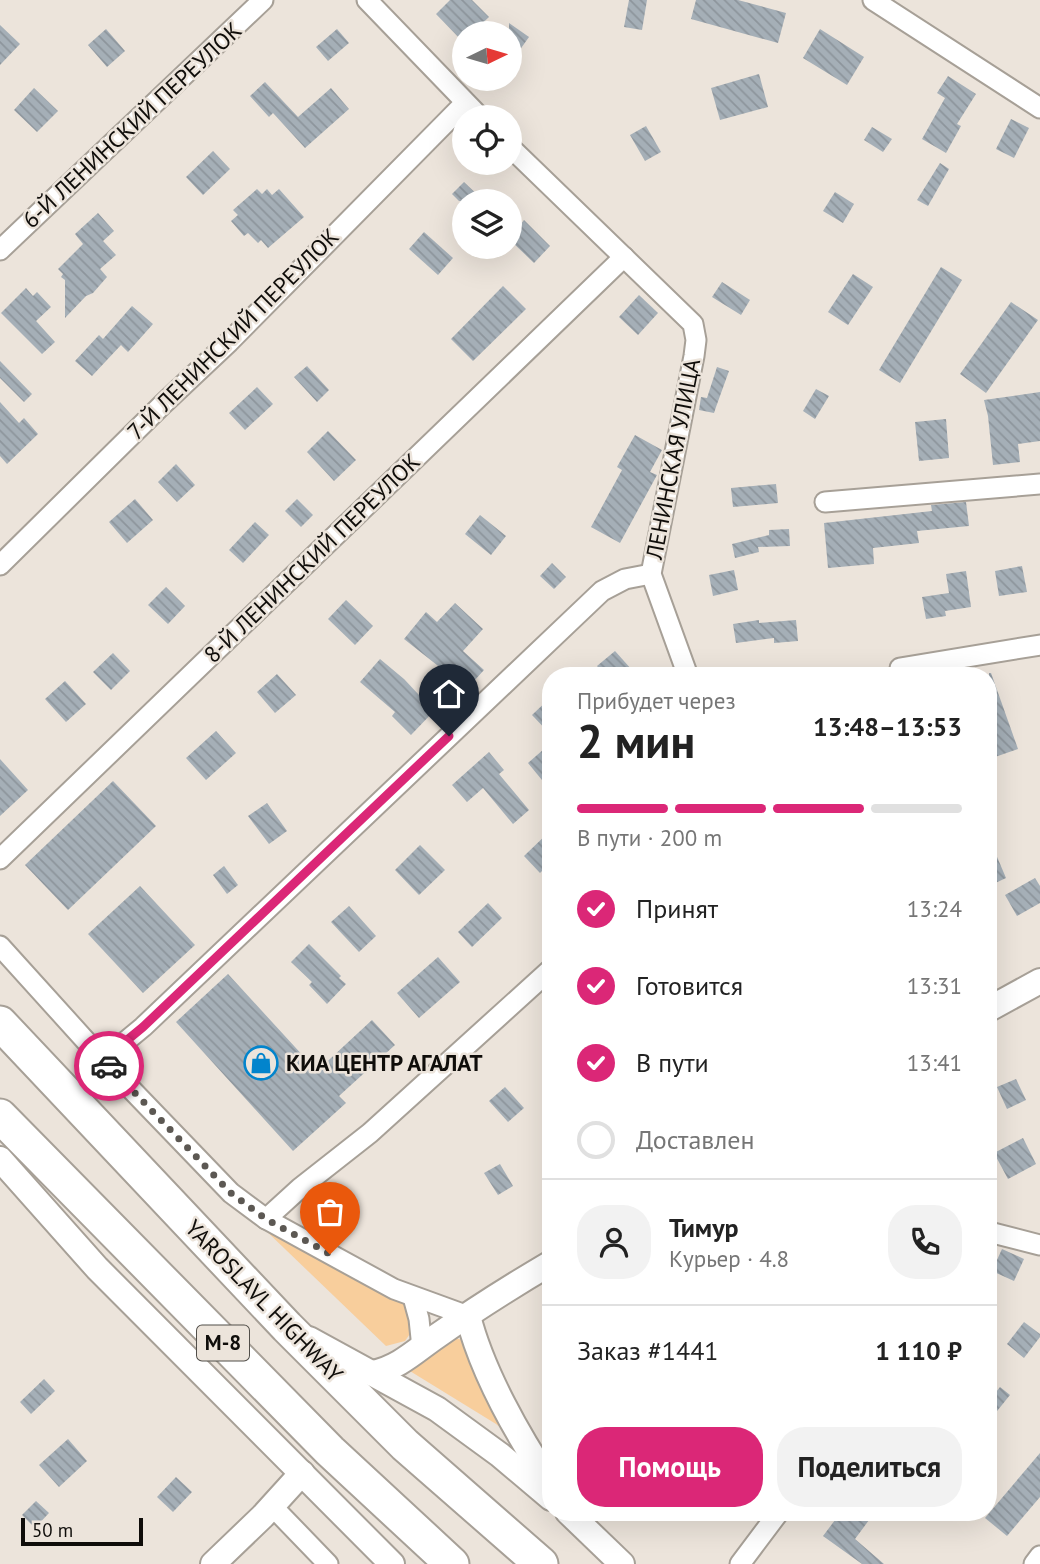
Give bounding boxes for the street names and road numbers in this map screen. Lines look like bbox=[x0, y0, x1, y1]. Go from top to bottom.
street label: 6-Й ЛЕНИНСКИЙ ПЕРЕУЛОК bbox=[16, 15, 247, 234]
street label: 7-Й ЛЕНИНСКИЙ ПЕРЕУЛОК bbox=[121, 222, 345, 446]
street label: ЛЕНИНСКАЯ УЛИЦА bbox=[639, 356, 706, 563]
street label: 8-Й ЛЕНИНСКИЙ ПЕРЕУЛОК bbox=[198, 447, 426, 668]
street label: YAROSLAVL HIGHWAY bbox=[179, 1213, 349, 1388]
road number: М-8 bbox=[197, 1326, 249, 1360]

